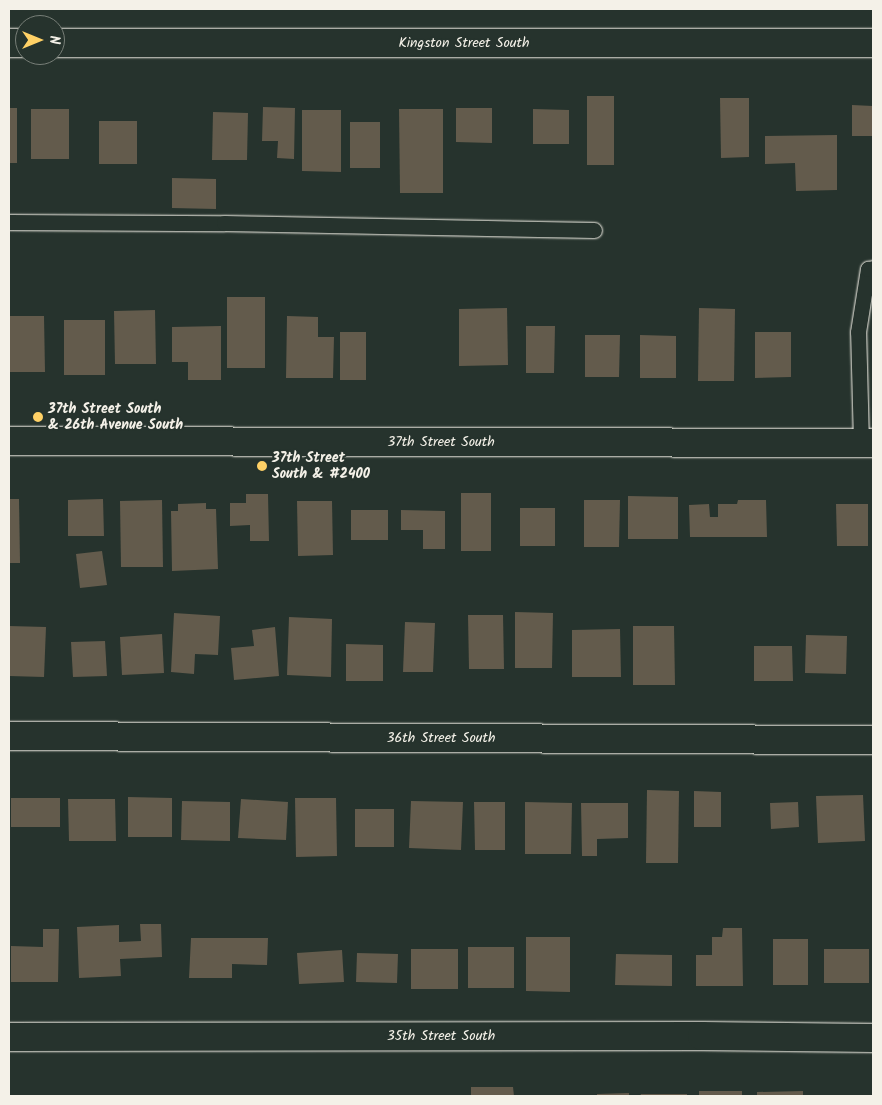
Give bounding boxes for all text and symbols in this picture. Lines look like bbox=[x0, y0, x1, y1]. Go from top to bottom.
north arrow bbox=[15, 15, 65, 65]
street label: Kingston Street South bbox=[398, 35, 530, 51]
text: N bbox=[43, 36, 65, 44]
place label: 37th Street South & 26th Avenue South bbox=[48, 401, 183, 434]
marker: 37th Street South & 26th Avenue South bbox=[32, 411, 44, 423]
street label: 37th Street South bbox=[387, 434, 495, 450]
place label: 37th Street South & #2400 bbox=[272, 450, 370, 482]
marker: 37th Street South & #2400 bbox=[256, 460, 268, 472]
street label: 36th Street South bbox=[387, 730, 495, 746]
street label: 35th Street South bbox=[387, 1028, 495, 1044]

